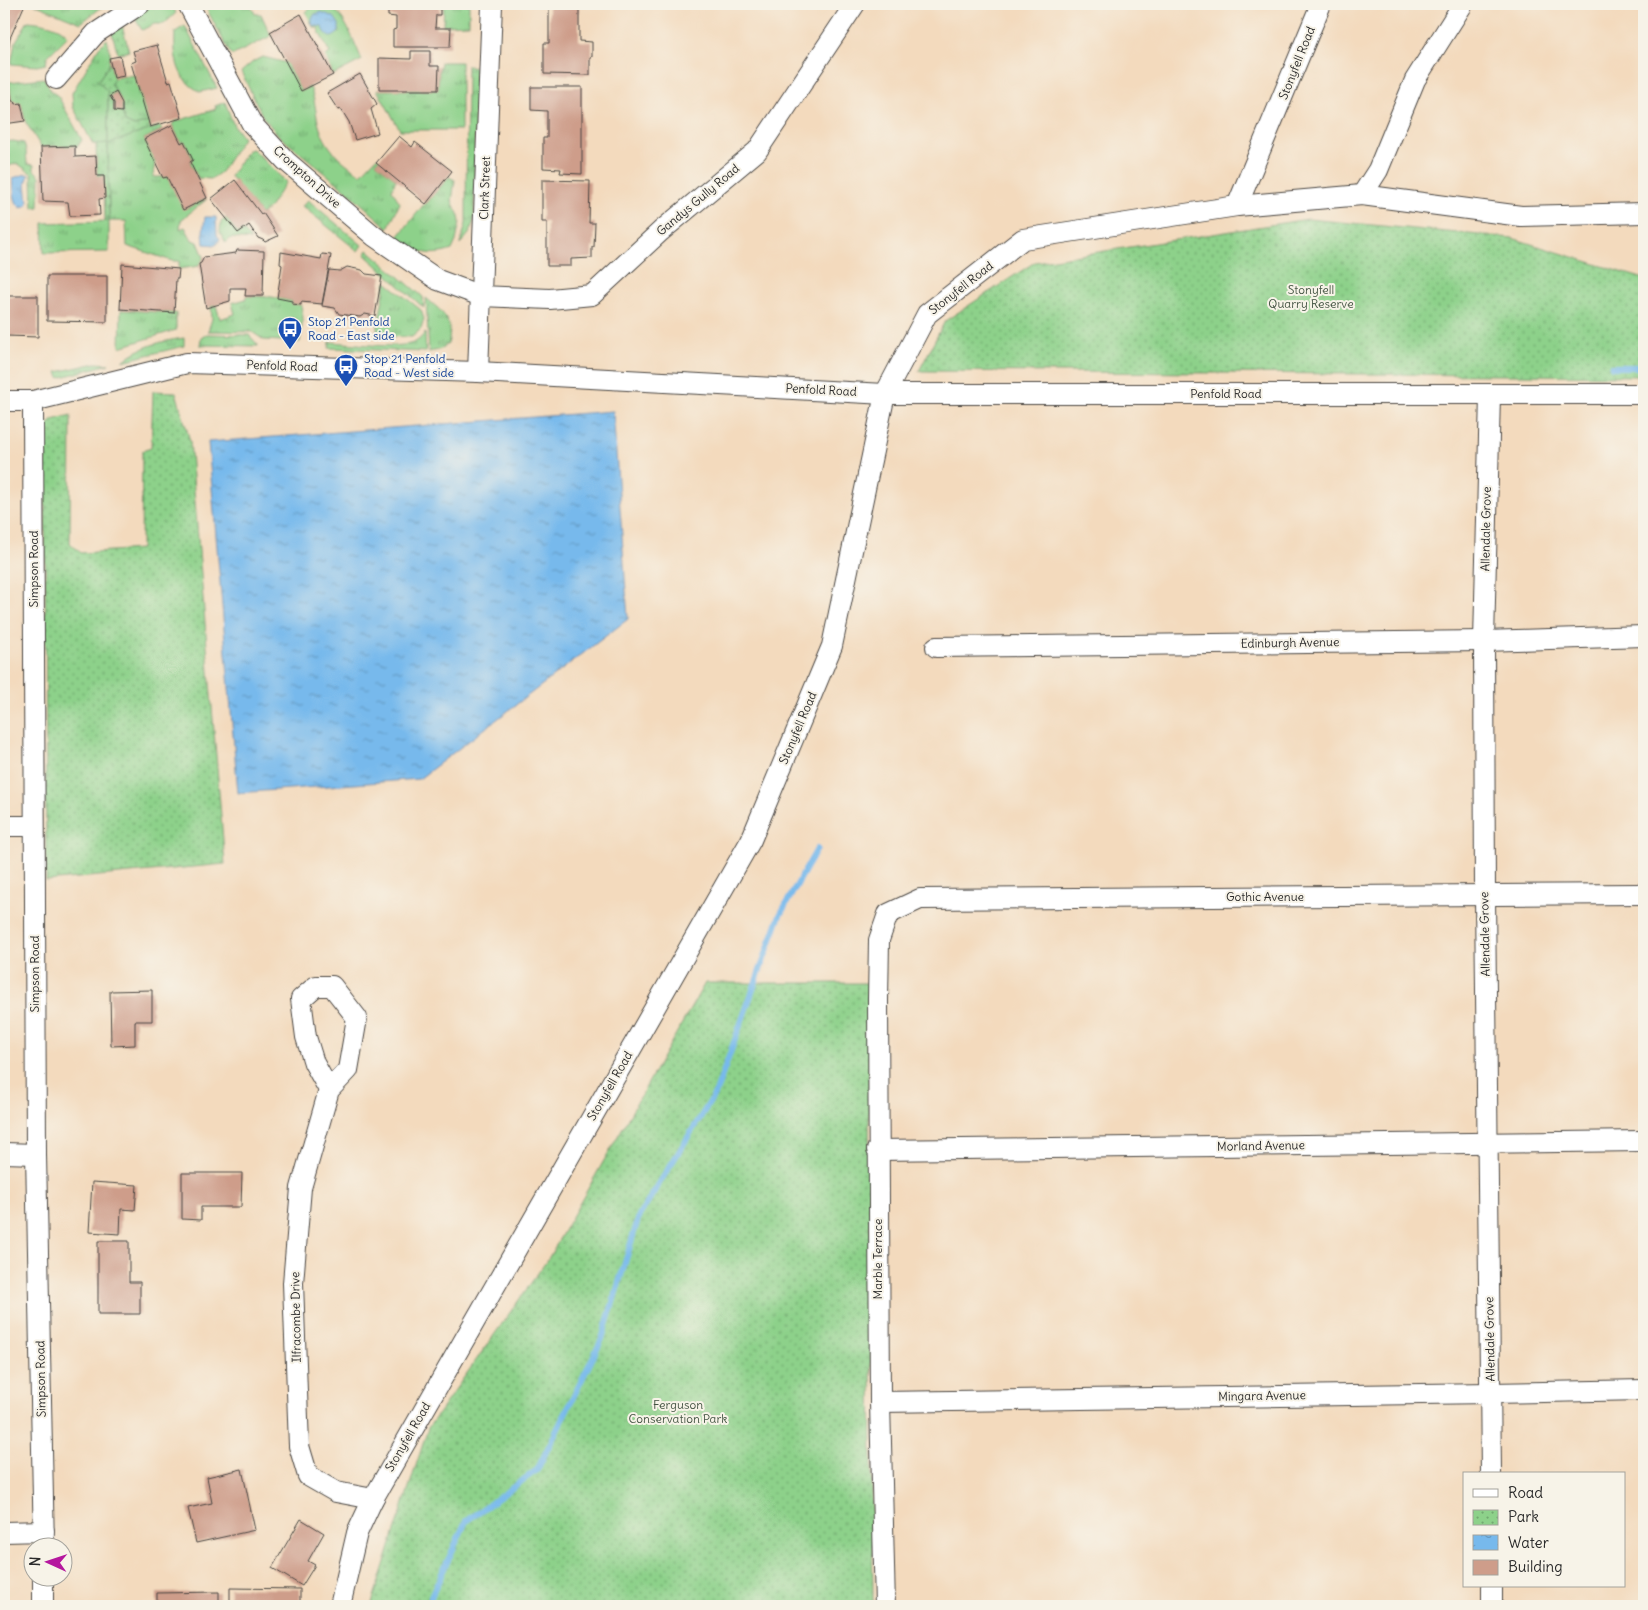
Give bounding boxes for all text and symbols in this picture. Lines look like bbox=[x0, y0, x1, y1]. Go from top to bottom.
street label: Stonyfell Road bbox=[1275, 24, 1318, 102]
street label: Crompton Drive bbox=[271, 142, 344, 211]
street label: Clark Street bbox=[476, 156, 493, 220]
street label: Gandys Gully Road bbox=[653, 161, 742, 239]
street label: Stonyfell Road bbox=[926, 258, 996, 317]
park label: Stonyfell Quarry Reserve bbox=[1268, 282, 1354, 311]
place label: Stop 21 Penfold Road - East side bbox=[308, 314, 395, 343]
bus stop icon: Stop 21 Penfold Road - East side bbox=[277, 316, 303, 350]
place label: Stop 21 Penfold Road - West side bbox=[364, 351, 454, 380]
bus stop icon: Stop 21 Penfold Road - West side bbox=[333, 353, 359, 387]
street label: Penfold Road bbox=[246, 357, 318, 374]
street label: Penfold Road bbox=[785, 380, 857, 399]
street label: Penfold Road bbox=[1190, 386, 1262, 401]
street label: Allendale Grove bbox=[1477, 486, 1494, 572]
street label: Simpson Road bbox=[26, 531, 41, 607]
street label: Edinburgh Avenue bbox=[1241, 634, 1339, 651]
street label: Stonyfell Road bbox=[776, 689, 820, 766]
street label: Gothic Avenue bbox=[1226, 889, 1304, 904]
street label: Allendale Grove bbox=[1476, 891, 1493, 977]
street label: Simpson Road bbox=[27, 936, 42, 1012]
street label: Stonyfell Road bbox=[584, 1048, 635, 1123]
street label: Morland Avenue bbox=[1217, 1137, 1305, 1154]
street label: Marble Terrace bbox=[870, 1219, 885, 1299]
street label: Ilfracombe Drive bbox=[287, 1271, 304, 1363]
street label: Allendale Grove bbox=[1481, 1296, 1498, 1382]
street label: Simpson Road bbox=[32, 1340, 49, 1418]
street label: Mingara Avenue bbox=[1218, 1387, 1306, 1404]
park label: Ferguson Conservation Park bbox=[629, 1397, 727, 1426]
street label: Stonyfell Road bbox=[382, 1399, 433, 1474]
legend bbox=[1463, 1472, 1626, 1588]
text: Road bbox=[1508, 1483, 1543, 1502]
text: Park bbox=[1508, 1507, 1539, 1526]
text: Water bbox=[1508, 1533, 1549, 1552]
north arrow bbox=[22, 1538, 72, 1588]
text: N bbox=[26, 1556, 44, 1567]
text: Building bbox=[1508, 1557, 1563, 1576]

